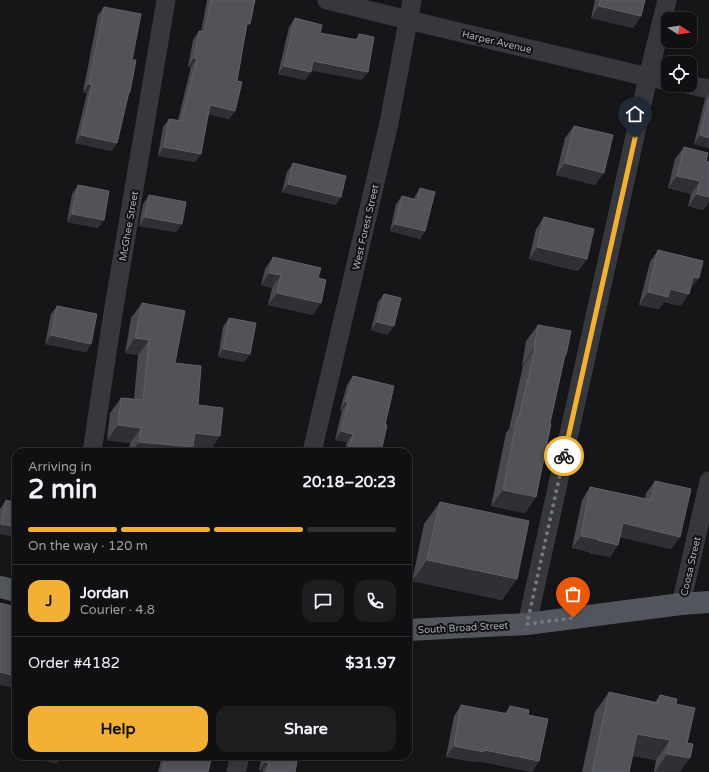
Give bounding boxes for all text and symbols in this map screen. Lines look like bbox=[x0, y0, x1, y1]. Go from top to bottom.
north arrow bbox=[661, 12, 697, 48]
map controls bbox=[661, 12, 697, 92]
street label: Harper Avenue bbox=[461, 28, 533, 56]
button: locate bbox=[661, 56, 697, 92]
pin bbox=[618, 97, 652, 138]
icon: home bbox=[624, 103, 646, 125]
street label: West Forest Street bbox=[350, 183, 382, 271]
street label: McGhee Street bbox=[117, 190, 141, 262]
courier bbox=[544, 436, 584, 476]
icon: bike bbox=[553, 445, 575, 467]
text: Arriving in bbox=[28, 459, 92, 475]
text: 20:18–20:23 bbox=[303, 473, 396, 491]
text: 2 min bbox=[28, 474, 97, 505]
street label: Coosa Street bbox=[678, 535, 704, 597]
text: On the way · 120 m bbox=[28, 538, 148, 554]
pin bbox=[556, 577, 590, 618]
button: chat bbox=[302, 580, 344, 622]
button: phone bbox=[354, 580, 396, 622]
icon: bag bbox=[562, 583, 584, 605]
text: Jordan bbox=[80, 584, 129, 602]
text: J bbox=[46, 592, 53, 610]
text: Courier · 4.8 bbox=[80, 602, 155, 618]
street label: South Broad Street bbox=[418, 620, 509, 636]
text: Order #4182 bbox=[28, 654, 120, 672]
text: $31.97 bbox=[345, 654, 396, 672]
button: Help bbox=[28, 706, 208, 752]
button: Share bbox=[216, 706, 396, 752]

